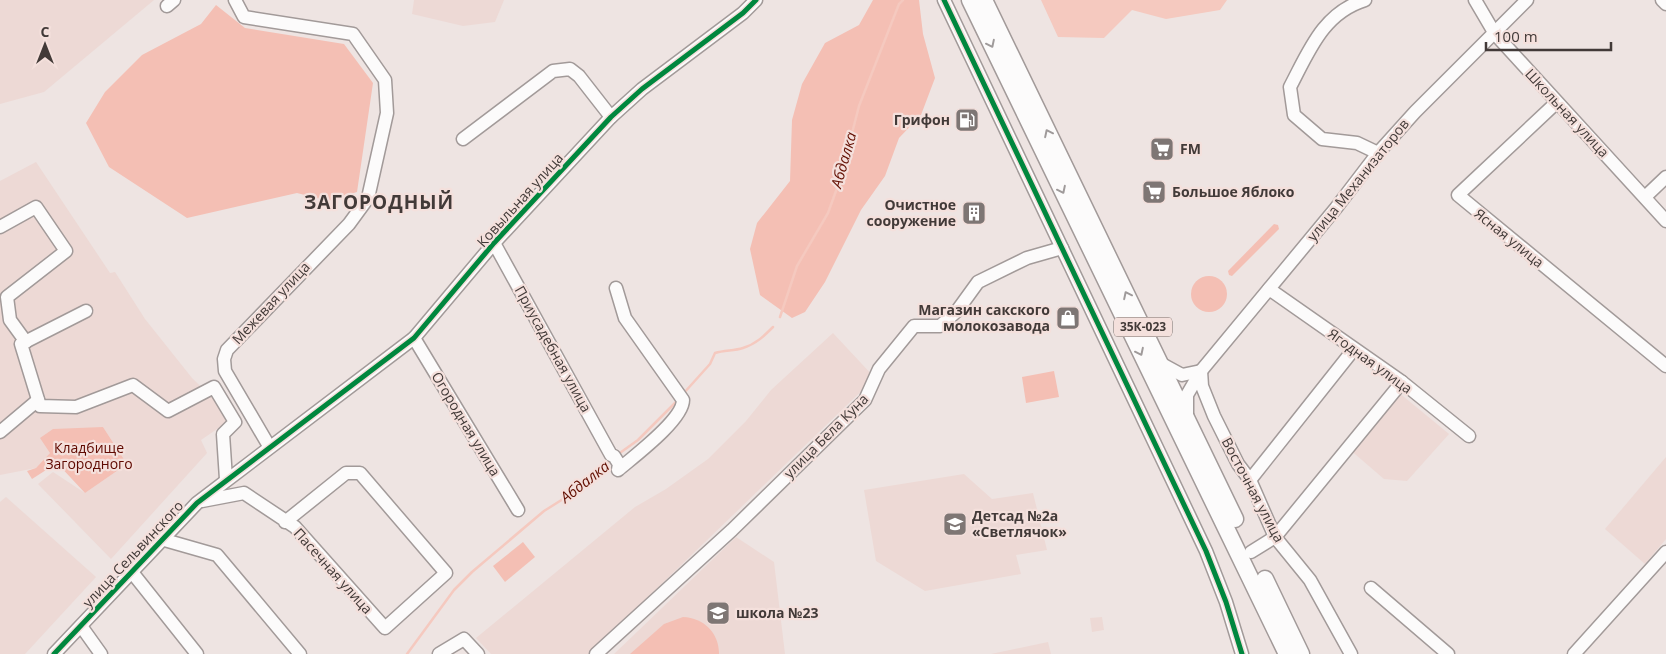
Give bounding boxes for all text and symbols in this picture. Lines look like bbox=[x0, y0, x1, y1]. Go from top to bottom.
north arrow bbox=[20, 20, 70, 70]
scale bar bbox=[1486, 20, 1611, 52]
text: С bbox=[41, 22, 50, 41]
text: 100 m bbox=[1494, 26, 1538, 46]
one-way arrow bbox=[985, 39, 995, 48]
street label: Школьная улица bbox=[1521, 64, 1613, 161]
fuel station icon: Грифон bbox=[954, 107, 980, 133]
place label: Грифон bbox=[894, 110, 950, 129]
street label: улица Механизаторов bbox=[1302, 115, 1413, 245]
water label: Абдалка bbox=[825, 129, 861, 191]
one-way arrow bbox=[1044, 129, 1055, 138]
supermarket icon: FM bbox=[1149, 136, 1175, 162]
place label: FM bbox=[1180, 139, 1201, 158]
street label: Ковыльная улица bbox=[472, 149, 567, 251]
supermarket icon: Большое Яблоко bbox=[1141, 179, 1167, 205]
place label: Большое Яблоко bbox=[1172, 182, 1295, 201]
one-way arrow bbox=[1056, 185, 1066, 194]
district label: ЗАГОРОДНЫЙ bbox=[304, 189, 454, 215]
place label: Очистное сооружение bbox=[867, 195, 956, 230]
building icon: Очистное сооружение bbox=[961, 200, 987, 226]
street label: Ясная улица bbox=[1471, 204, 1548, 271]
street label: Межевая улица bbox=[227, 257, 314, 348]
street label: Приусадебная улица bbox=[511, 282, 596, 415]
one-way arrow bbox=[1123, 291, 1133, 300]
place label: Магазин сакского молокозавода bbox=[918, 300, 1050, 335]
shop icon: Магазин сакского молокозавода bbox=[1055, 305, 1081, 331]
road number: 35К-023 bbox=[1114, 318, 1172, 337]
street label: Ягодная улица bbox=[1324, 324, 1416, 398]
one-way arrow bbox=[1134, 347, 1144, 356]
street label: Огородная улица bbox=[428, 368, 505, 480]
street label: улица Бела Куна bbox=[779, 389, 872, 482]
street label: Восточная улица bbox=[1218, 434, 1289, 546]
park label: Кладбище Загородного bbox=[45, 438, 133, 473]
water label: Абдалка bbox=[555, 455, 614, 507]
street label: улица Сельвинского bbox=[78, 496, 187, 611]
place label: Детсад №2а «Светлячок» bbox=[972, 506, 1067, 541]
school or university icon: Детсад №2а «Светлячок» bbox=[942, 511, 968, 537]
street label: Пасечная улица bbox=[290, 524, 377, 618]
school or university icon: школа №23 bbox=[705, 600, 731, 626]
place label: школа №23 bbox=[736, 603, 818, 622]

